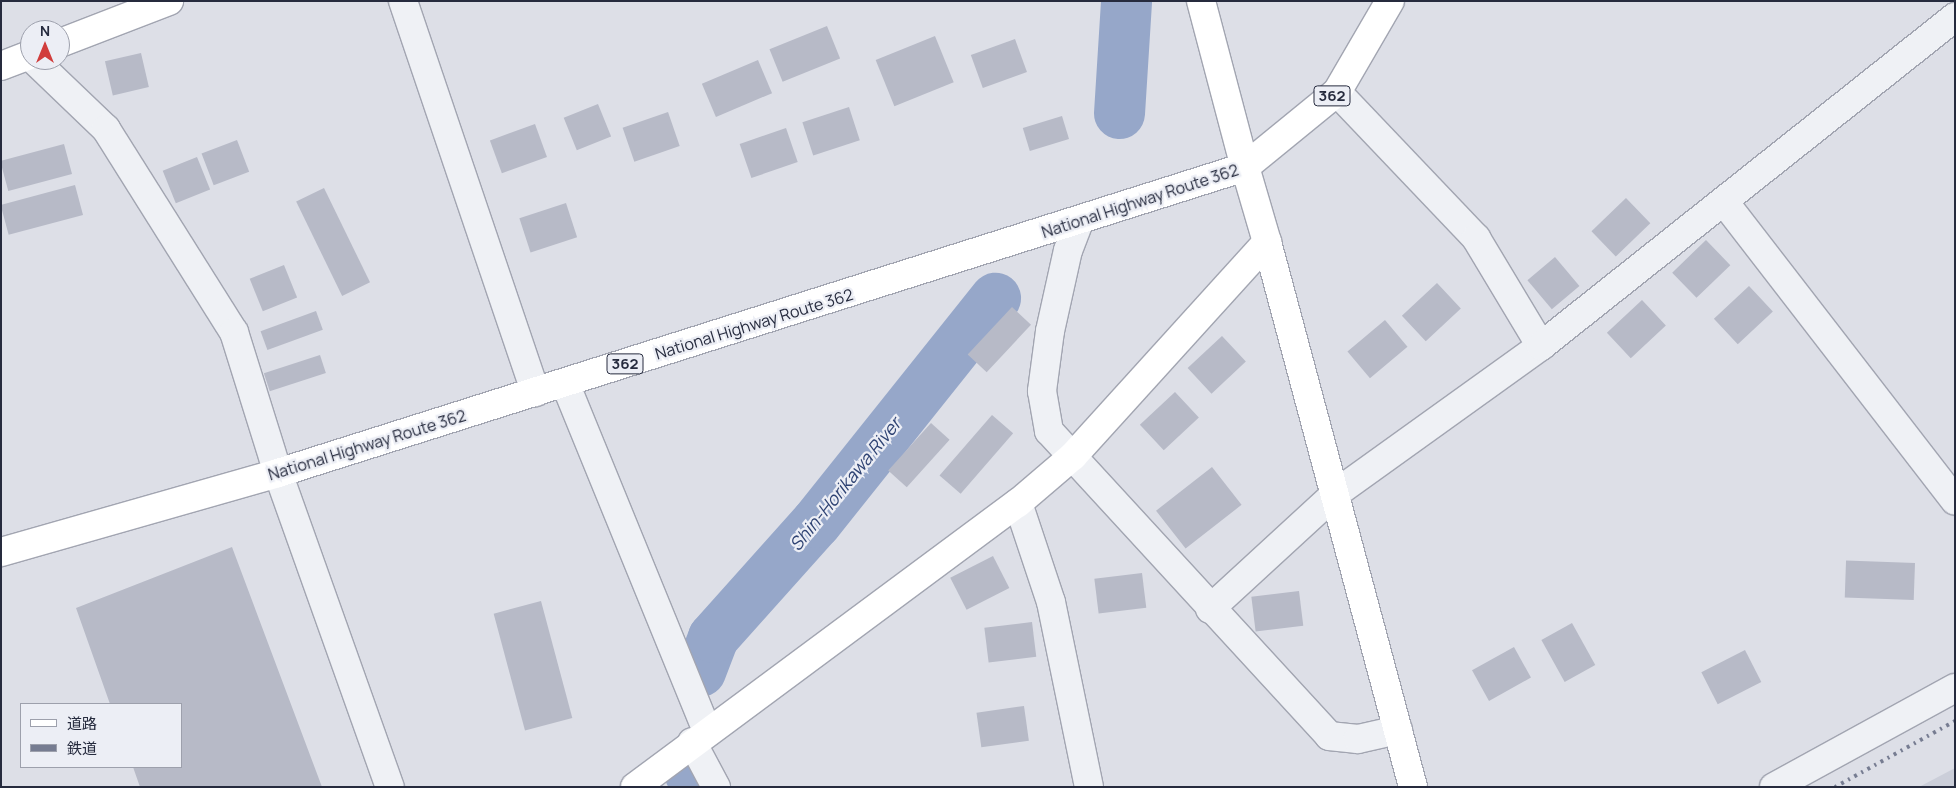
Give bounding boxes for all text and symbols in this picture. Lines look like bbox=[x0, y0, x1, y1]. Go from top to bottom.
north arrow bbox=[20, 20, 70, 70]
text: N bbox=[40, 21, 50, 40]
road number: 362 bbox=[1313, 84, 1351, 108]
street label: National Highway Route 362 bbox=[1039, 160, 1241, 242]
street label: National Highway Route 362 bbox=[653, 285, 855, 363]
road number: 362 bbox=[606, 352, 644, 376]
street label: National Highway Route 362 bbox=[266, 406, 468, 484]
water label: Shin-Horikawa River bbox=[785, 413, 905, 555]
legend bbox=[20, 703, 182, 768]
text: 道路 bbox=[67, 713, 97, 734]
text: 鉄道 bbox=[67, 738, 97, 759]

